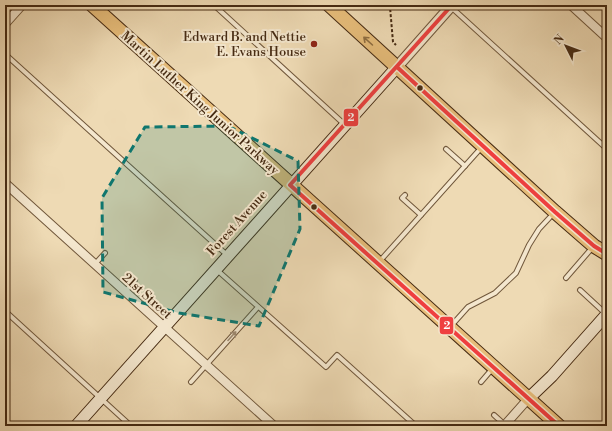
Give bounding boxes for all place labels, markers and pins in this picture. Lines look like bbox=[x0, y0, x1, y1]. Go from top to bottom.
place label: Edward B. and Nettie E. Evans House bbox=[183, 29, 306, 60]
marker: Edward B. and Nettie E. Evans House bbox=[309, 39, 319, 49]
unlabelled marker bbox=[415, 83, 425, 93]
unlabelled marker bbox=[309, 202, 319, 212]

